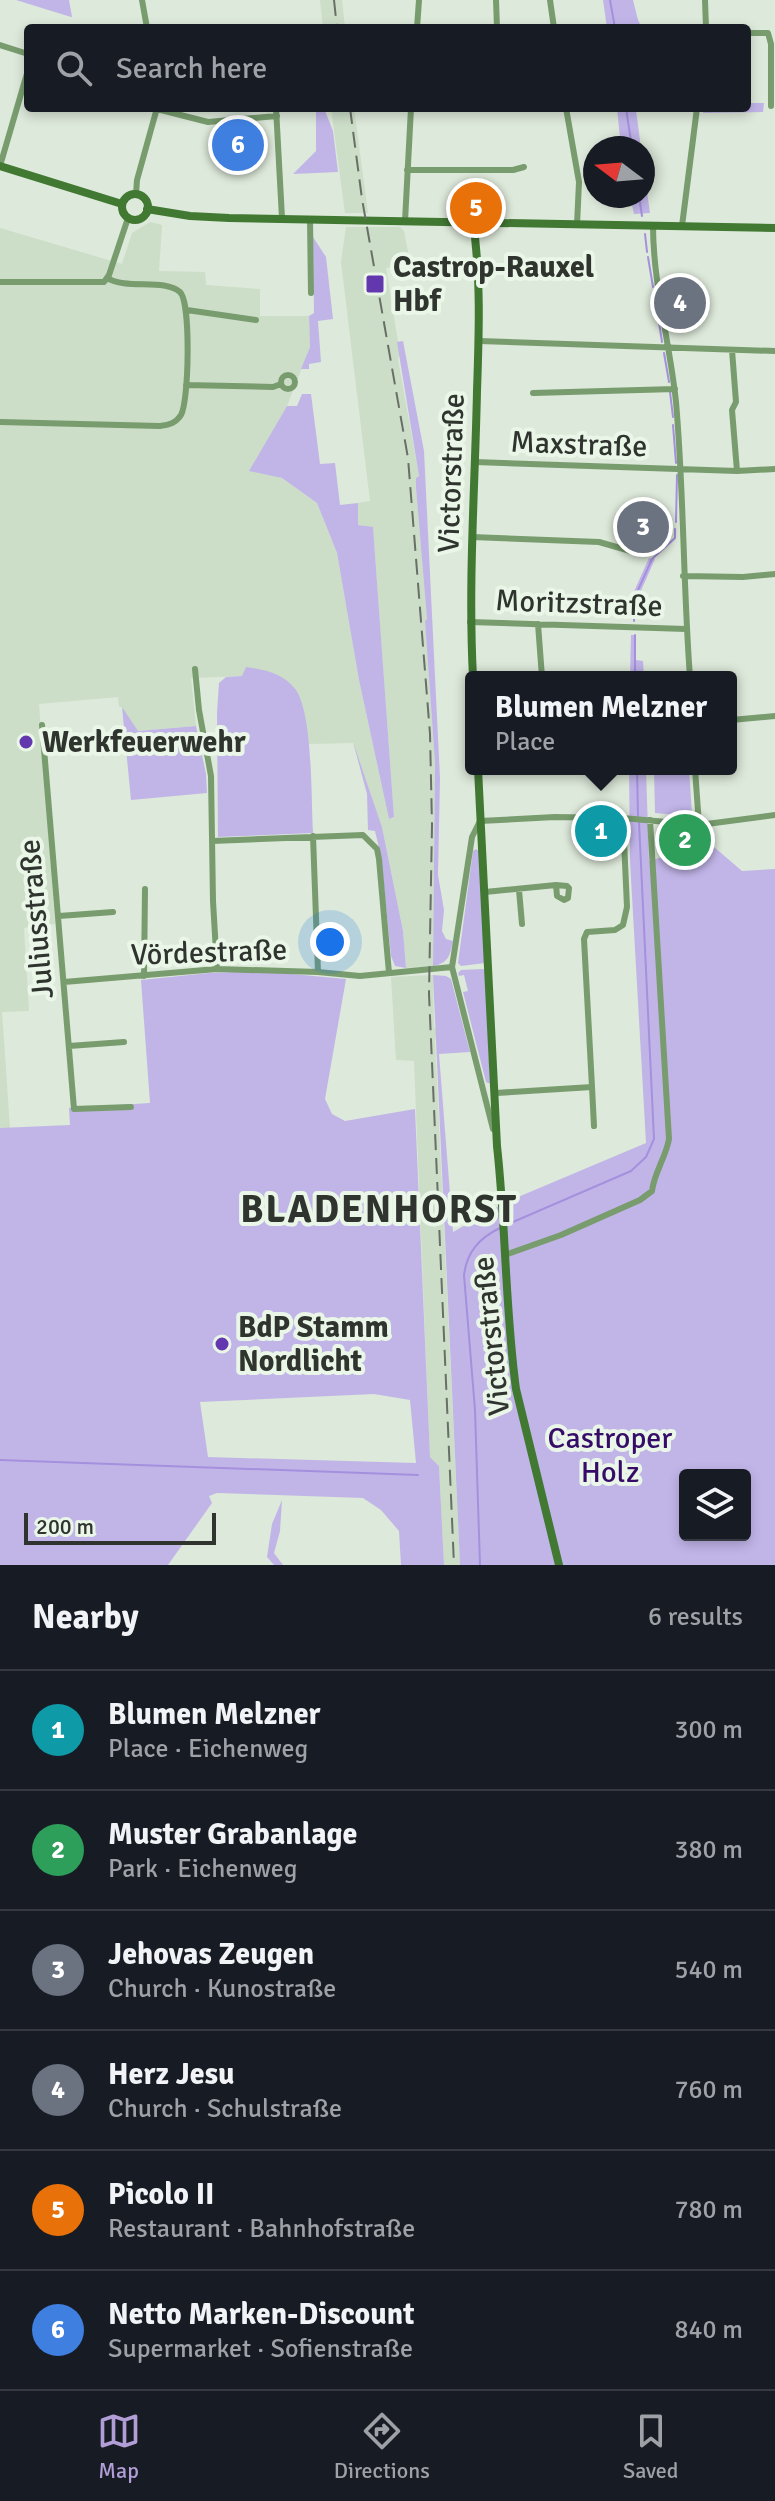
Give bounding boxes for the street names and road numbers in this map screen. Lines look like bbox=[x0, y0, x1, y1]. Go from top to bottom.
street label: Victorstraße bbox=[430, 392, 473, 554]
street label: Maxstraße bbox=[510, 424, 648, 465]
street label: Moritzstraße bbox=[495, 582, 663, 625]
street label: Juliusstraße bbox=[11, 838, 62, 1000]
street label: Vördestraße bbox=[130, 931, 288, 974]
street label: Victorstraße bbox=[465, 1255, 518, 1417]

